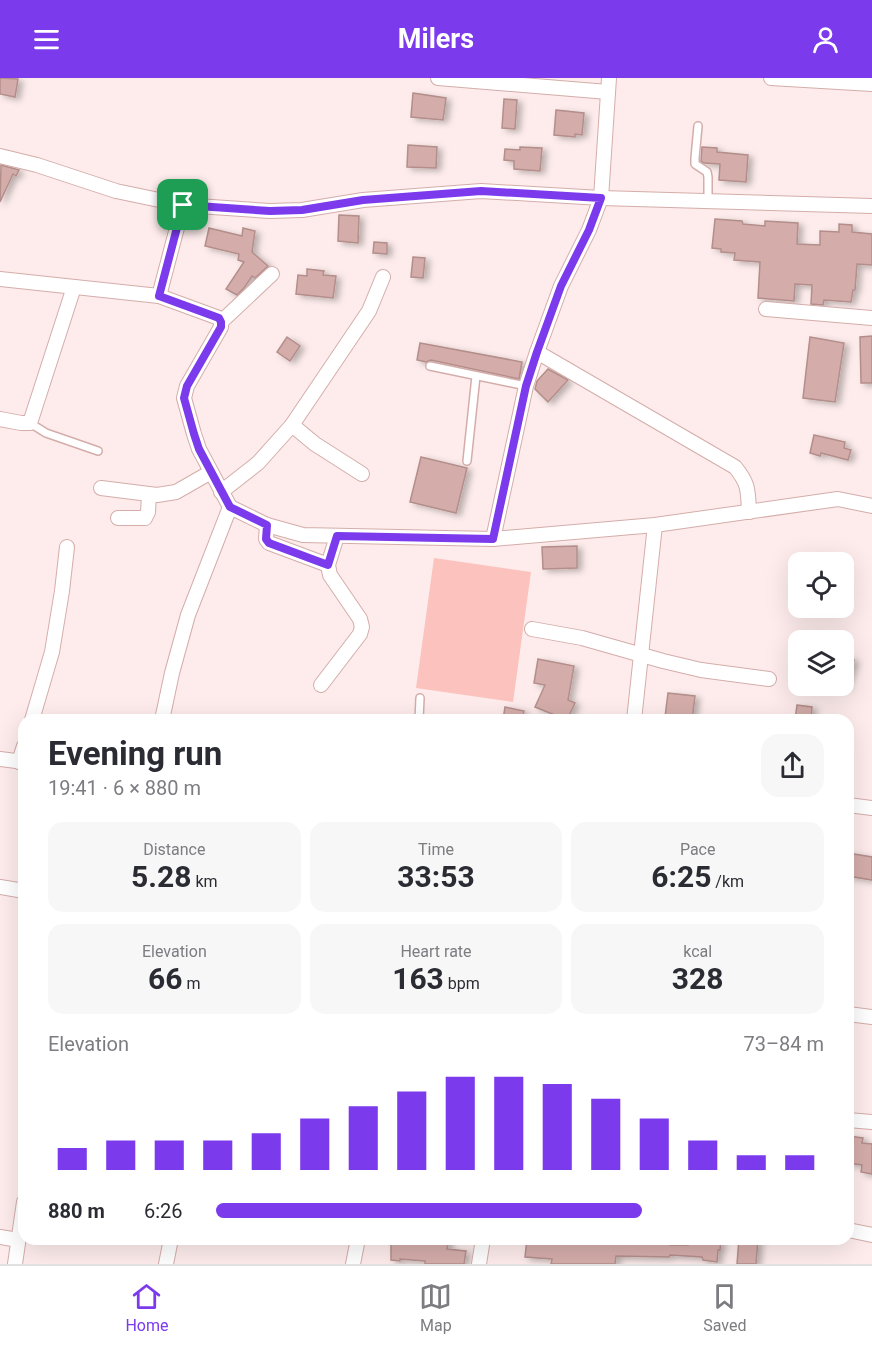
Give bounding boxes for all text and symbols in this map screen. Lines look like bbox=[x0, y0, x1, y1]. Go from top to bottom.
icon: menu bbox=[30, 23, 63, 56]
text: Milers bbox=[398, 23, 474, 55]
icon: person bbox=[809, 23, 842, 56]
pin bbox=[157, 179, 208, 230]
icon: arrive bbox=[166, 188, 199, 221]
map controls bbox=[788, 552, 854, 696]
button: locate bbox=[788, 552, 854, 618]
button: layers bbox=[788, 630, 854, 696]
text: Evening run bbox=[48, 734, 222, 773]
button: share bbox=[761, 734, 824, 797]
text: 19:41 · 6 × 880 m bbox=[48, 776, 201, 800]
text: Distance bbox=[143, 840, 205, 859]
text: Time bbox=[418, 840, 454, 859]
text: Pace bbox=[680, 840, 715, 859]
text: 5.28 bbox=[131, 859, 191, 894]
text: 33:53 bbox=[397, 859, 475, 894]
text: 6:25 bbox=[651, 859, 711, 894]
text: km bbox=[191, 872, 218, 891]
text: /km bbox=[711, 872, 744, 891]
text: Elevation bbox=[142, 942, 207, 961]
text: Heart rate bbox=[400, 942, 472, 961]
text: kcal bbox=[683, 942, 712, 961]
text: 66 bbox=[148, 961, 183, 996]
text: 163 bbox=[392, 961, 444, 996]
text: 328 bbox=[672, 961, 723, 996]
text: m bbox=[183, 974, 201, 993]
text: bpm bbox=[444, 974, 480, 993]
text: Elevation bbox=[48, 1032, 129, 1056]
text: 73–84 m bbox=[743, 1032, 824, 1056]
text: 880 m bbox=[48, 1199, 105, 1223]
text: 6:26 bbox=[144, 1199, 183, 1223]
tab: Home bbox=[125, 1280, 169, 1335]
tab: Map bbox=[419, 1280, 452, 1335]
tab: Saved bbox=[703, 1280, 747, 1335]

